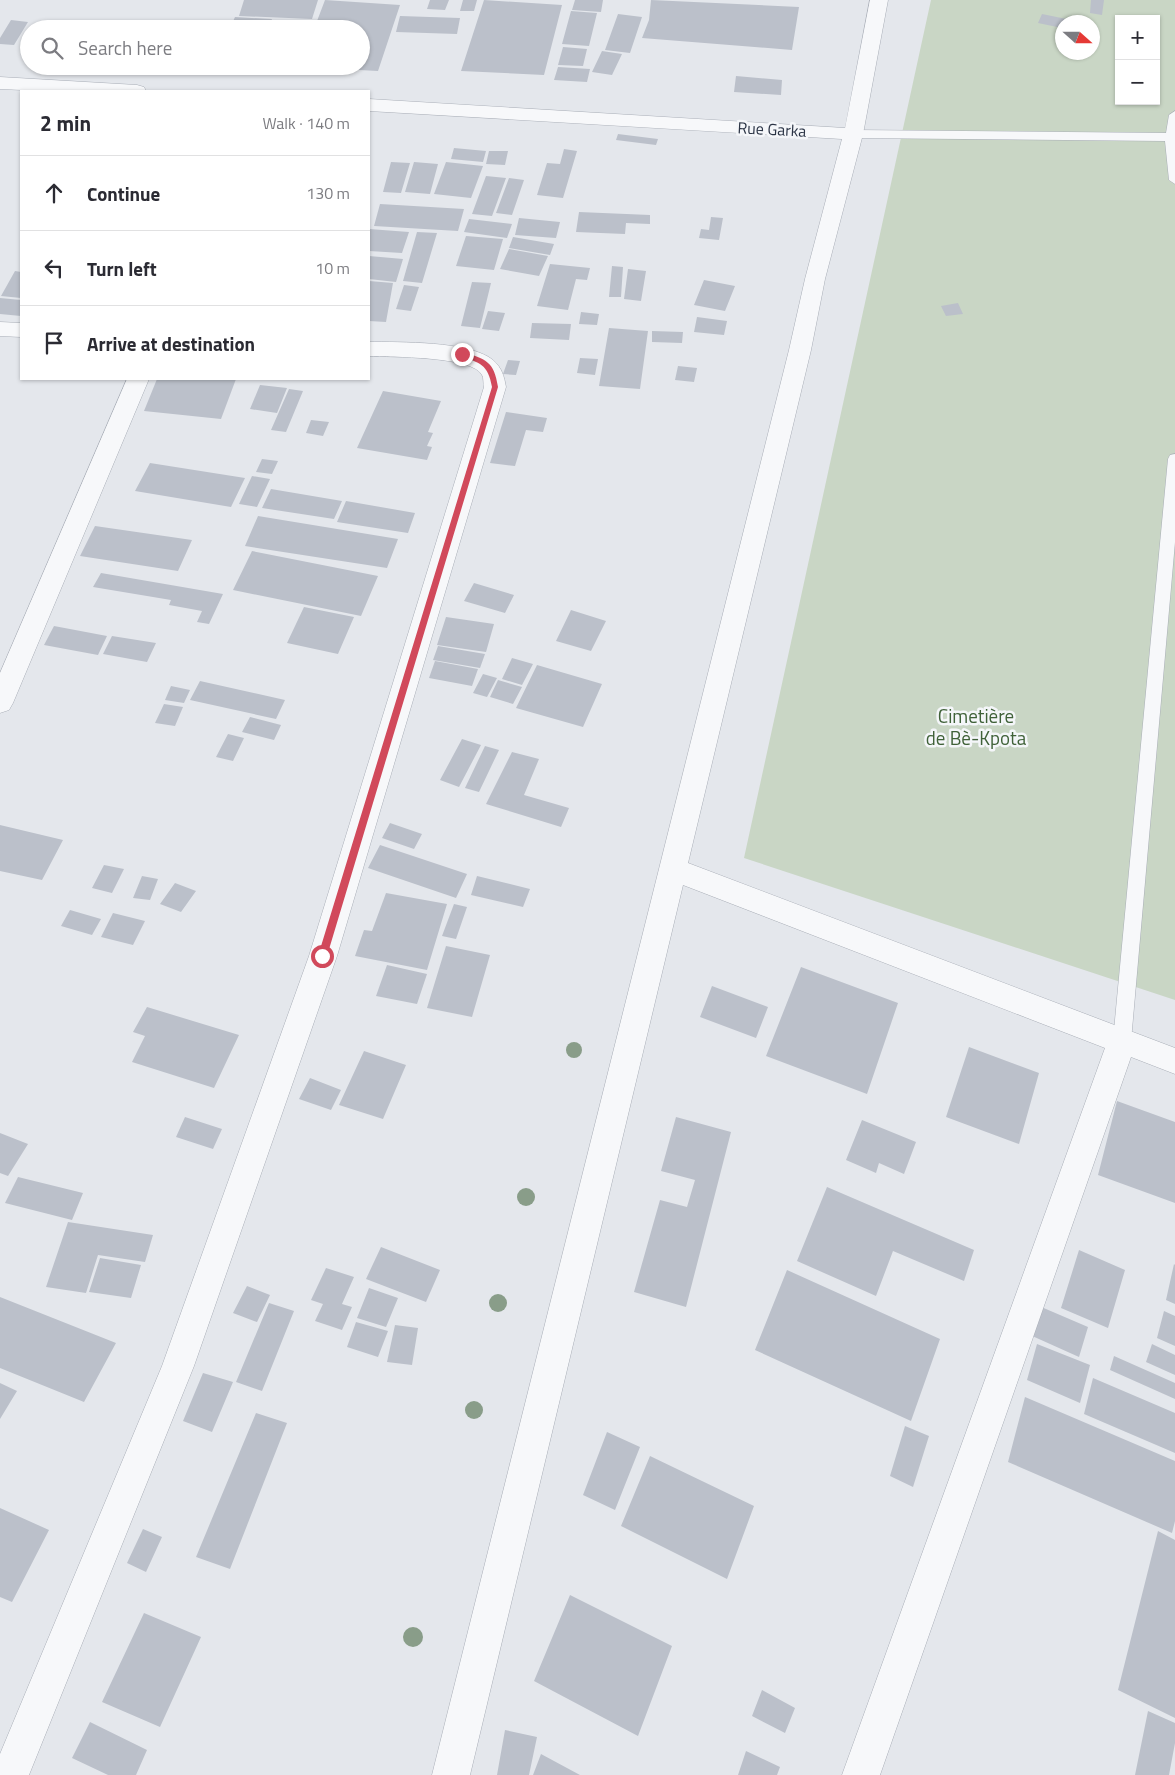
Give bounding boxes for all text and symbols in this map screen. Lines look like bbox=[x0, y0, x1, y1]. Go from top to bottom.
north arrow bbox=[1055, 15, 1100, 60]
map controls bbox=[1115, 15, 1160, 105]
button: + bbox=[1115, 15, 1160, 60]
search box bbox=[20, 20, 370, 75]
text: Search here bbox=[78, 33, 172, 62]
icon: search bbox=[38, 34, 66, 62]
button: − bbox=[1115, 60, 1160, 105]
text: 2 min bbox=[40, 107, 91, 139]
text: Walk · 140 m bbox=[262, 111, 350, 135]
street label: Rue Garka bbox=[737, 115, 807, 143]
icon: ahead bbox=[40, 179, 68, 207]
text: Continue bbox=[87, 179, 160, 208]
text: 130 m bbox=[306, 181, 350, 205]
icon: left bbox=[40, 254, 68, 282]
text: Turn left bbox=[87, 254, 157, 283]
text: 10 m bbox=[315, 256, 350, 280]
icon: arrive bbox=[40, 329, 68, 357]
text: Arrive at destination bbox=[87, 329, 255, 358]
route end bbox=[451, 343, 474, 366]
park label: Cimetière de Bè-Kpota bbox=[926, 701, 1027, 752]
route start bbox=[311, 945, 334, 968]

